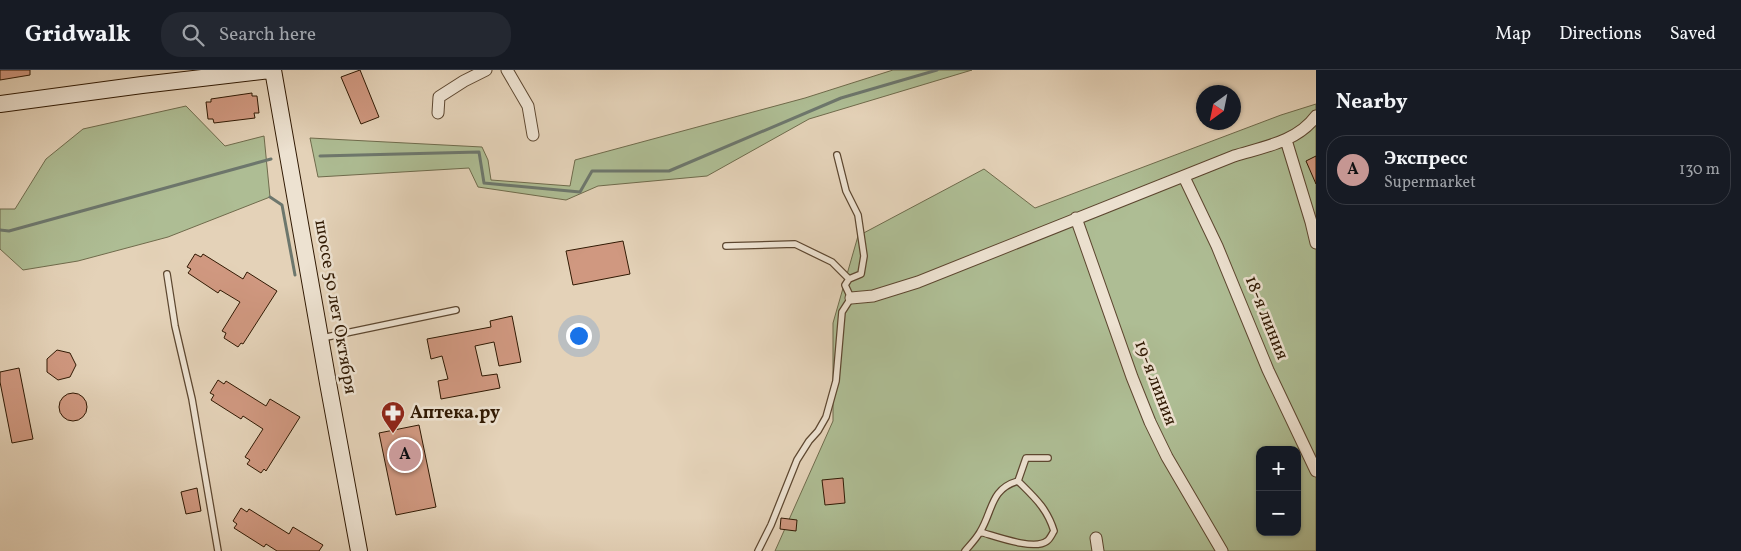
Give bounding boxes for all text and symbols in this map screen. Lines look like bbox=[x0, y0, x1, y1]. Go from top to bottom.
search box bbox=[161, 12, 511, 57]
text: Gridwalk bbox=[25, 18, 131, 52]
icon: search bbox=[179, 21, 207, 49]
text: Search here bbox=[219, 22, 316, 48]
text: Map bbox=[1495, 22, 1531, 47]
text: Directions bbox=[1559, 22, 1642, 47]
text: Saved bbox=[1670, 22, 1716, 47]
north arrow bbox=[1196, 85, 1241, 130]
text: Nearby bbox=[1336, 88, 1407, 117]
text: Экспресс bbox=[1384, 146, 1468, 172]
text: A bbox=[1347, 159, 1359, 181]
text: 130 m bbox=[1679, 159, 1720, 181]
text: Supermarket bbox=[1384, 172, 1476, 194]
street label: шоссе 50 лет Октября bbox=[307, 218, 363, 396]
street label: 18-я линия bbox=[1238, 272, 1294, 364]
your location bbox=[566, 323, 592, 349]
street label: 19-я линия bbox=[1127, 337, 1183, 429]
pharmacy icon: Аптека.ру bbox=[380, 400, 406, 434]
place label: Аптека.ру bbox=[410, 401, 500, 426]
pin: A bbox=[389, 436, 421, 474]
map controls bbox=[1256, 446, 1301, 536]
button: + bbox=[1256, 446, 1301, 491]
button: − bbox=[1256, 491, 1301, 536]

